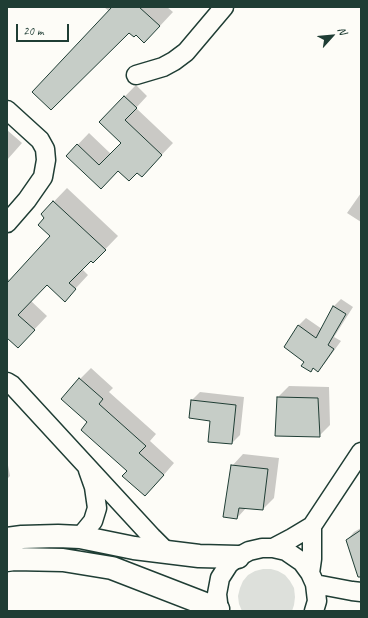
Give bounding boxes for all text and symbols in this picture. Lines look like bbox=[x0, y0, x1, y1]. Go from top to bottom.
scale bar bbox=[18, 16, 71, 42]
north arrow bbox=[312, 16, 352, 56]
text: 20 m bbox=[23, 23, 43, 39]
text: N bbox=[335, 24, 350, 37]

